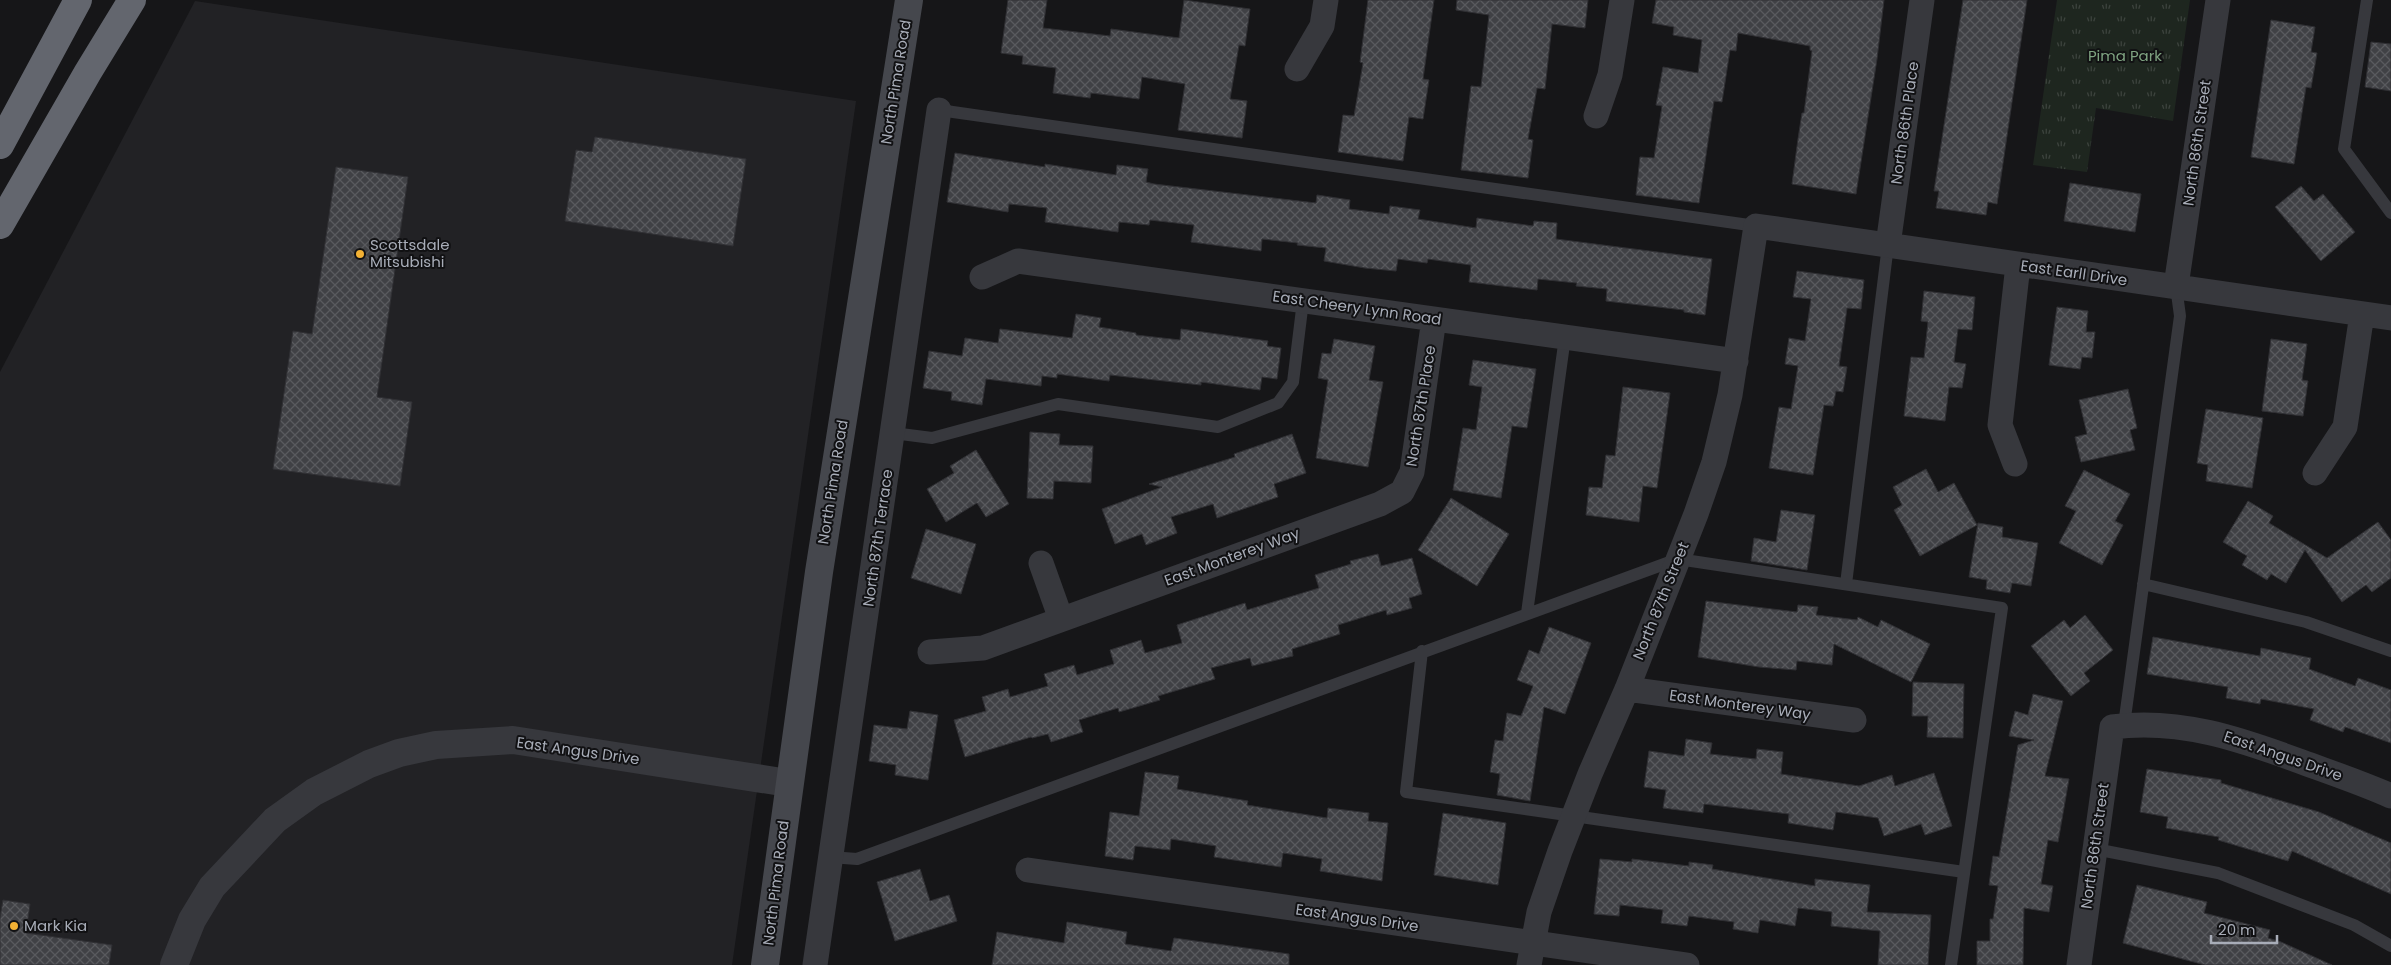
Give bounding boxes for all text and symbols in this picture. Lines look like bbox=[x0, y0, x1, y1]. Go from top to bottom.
street label: North Pima Road bbox=[875, 18, 916, 146]
park label: Pima Park bbox=[2088, 45, 2162, 66]
street label: North 86th Place bbox=[1885, 60, 1924, 186]
street label: North 86th Street bbox=[2177, 79, 2216, 207]
place label: Scottsdale Mitsubishi bbox=[370, 234, 450, 272]
marker: Scottsdale Mitsubishi bbox=[354, 248, 366, 260]
street label: East Earll Drive bbox=[2019, 255, 2129, 290]
street label: East Cheery Lynn Road bbox=[1271, 285, 1443, 330]
street label: North 87th Place bbox=[1401, 344, 1440, 468]
street label: North Pima Road bbox=[812, 418, 853, 546]
street label: North 87th Terrace bbox=[857, 468, 898, 608]
street label: East Monterey Way bbox=[1161, 522, 1303, 591]
street label: North 87th Street bbox=[1627, 539, 1694, 663]
street label: East Monterey Way bbox=[1668, 684, 1813, 725]
street label: East Angus Drive bbox=[2221, 725, 2345, 786]
street label: East Angus Drive bbox=[515, 731, 641, 770]
street label: North 86th Street bbox=[2075, 782, 2114, 910]
street label: North Pima Road bbox=[757, 819, 794, 947]
street label: East Angus Drive bbox=[1294, 898, 1420, 937]
scale bar bbox=[2211, 912, 2277, 944]
place label: Mark Kia bbox=[24, 915, 87, 936]
text: 20 m bbox=[2218, 919, 2256, 940]
marker: Mark Kia bbox=[8, 920, 20, 932]

